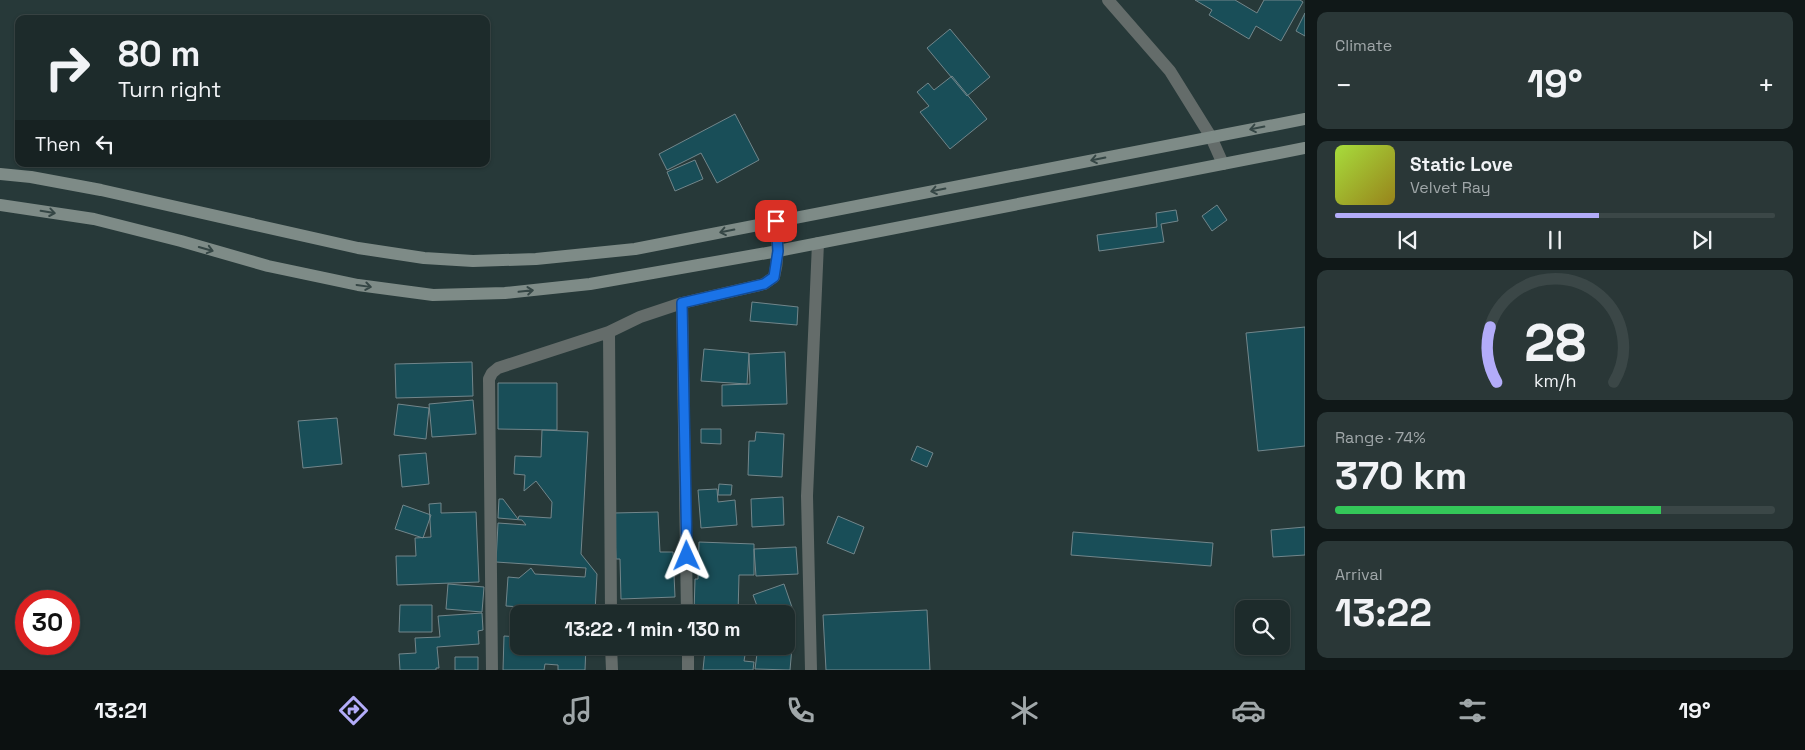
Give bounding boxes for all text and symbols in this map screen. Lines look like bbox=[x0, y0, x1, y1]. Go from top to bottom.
text: 80 m bbox=[118, 32, 200, 76]
icon: right bbox=[35, 35, 100, 100]
text: Climate bbox=[1335, 35, 1392, 56]
text: 19° bbox=[1527, 60, 1583, 108]
text: − bbox=[1335, 67, 1352, 103]
text: + bbox=[1758, 67, 1775, 103]
text: Turn right bbox=[118, 75, 221, 103]
one-way arrow bbox=[1250, 124, 1266, 133]
icon: left bbox=[91, 130, 119, 158]
text: Then bbox=[35, 132, 81, 157]
text: Static Love bbox=[1410, 152, 1513, 177]
one-way arrow bbox=[1090, 155, 1106, 164]
text: Velvet Ray bbox=[1410, 177, 1491, 198]
one-way arrow bbox=[931, 186, 947, 195]
pin bbox=[755, 200, 797, 242]
one-way arrow bbox=[40, 207, 56, 217]
icon: arrive bbox=[762, 207, 790, 235]
one-way arrow bbox=[719, 226, 735, 236]
icon: previous bbox=[1394, 226, 1422, 254]
icon: pause bbox=[1541, 226, 1569, 254]
icon: next bbox=[1688, 226, 1716, 254]
one-way arrow bbox=[198, 244, 214, 254]
one-way arrow bbox=[356, 281, 372, 291]
one-way arrow bbox=[518, 286, 534, 295]
text: 28 bbox=[1524, 310, 1586, 376]
text: km/h bbox=[1534, 369, 1576, 392]
text: Range · 74% bbox=[1335, 427, 1426, 448]
text: 370 km bbox=[1335, 452, 1467, 500]
position arrow bbox=[660, 529, 712, 581]
text: Arrival bbox=[1335, 564, 1383, 585]
text: 13:22 bbox=[1335, 589, 1432, 637]
speed limit sign: 30 bbox=[15, 590, 80, 655]
map controls bbox=[1235, 600, 1290, 655]
button: search bbox=[1235, 600, 1290, 655]
text: 13:22 · 1 min · 130 m bbox=[565, 617, 740, 642]
icon: directions bbox=[336, 693, 371, 728]
icon: music bbox=[560, 693, 595, 728]
icon: phone bbox=[783, 693, 818, 728]
icon: climate bbox=[1007, 693, 1042, 728]
icon: car bbox=[1231, 693, 1266, 728]
icon: filters bbox=[1455, 693, 1490, 728]
text: 13:21 bbox=[94, 696, 147, 724]
text: 19° bbox=[1678, 696, 1711, 724]

